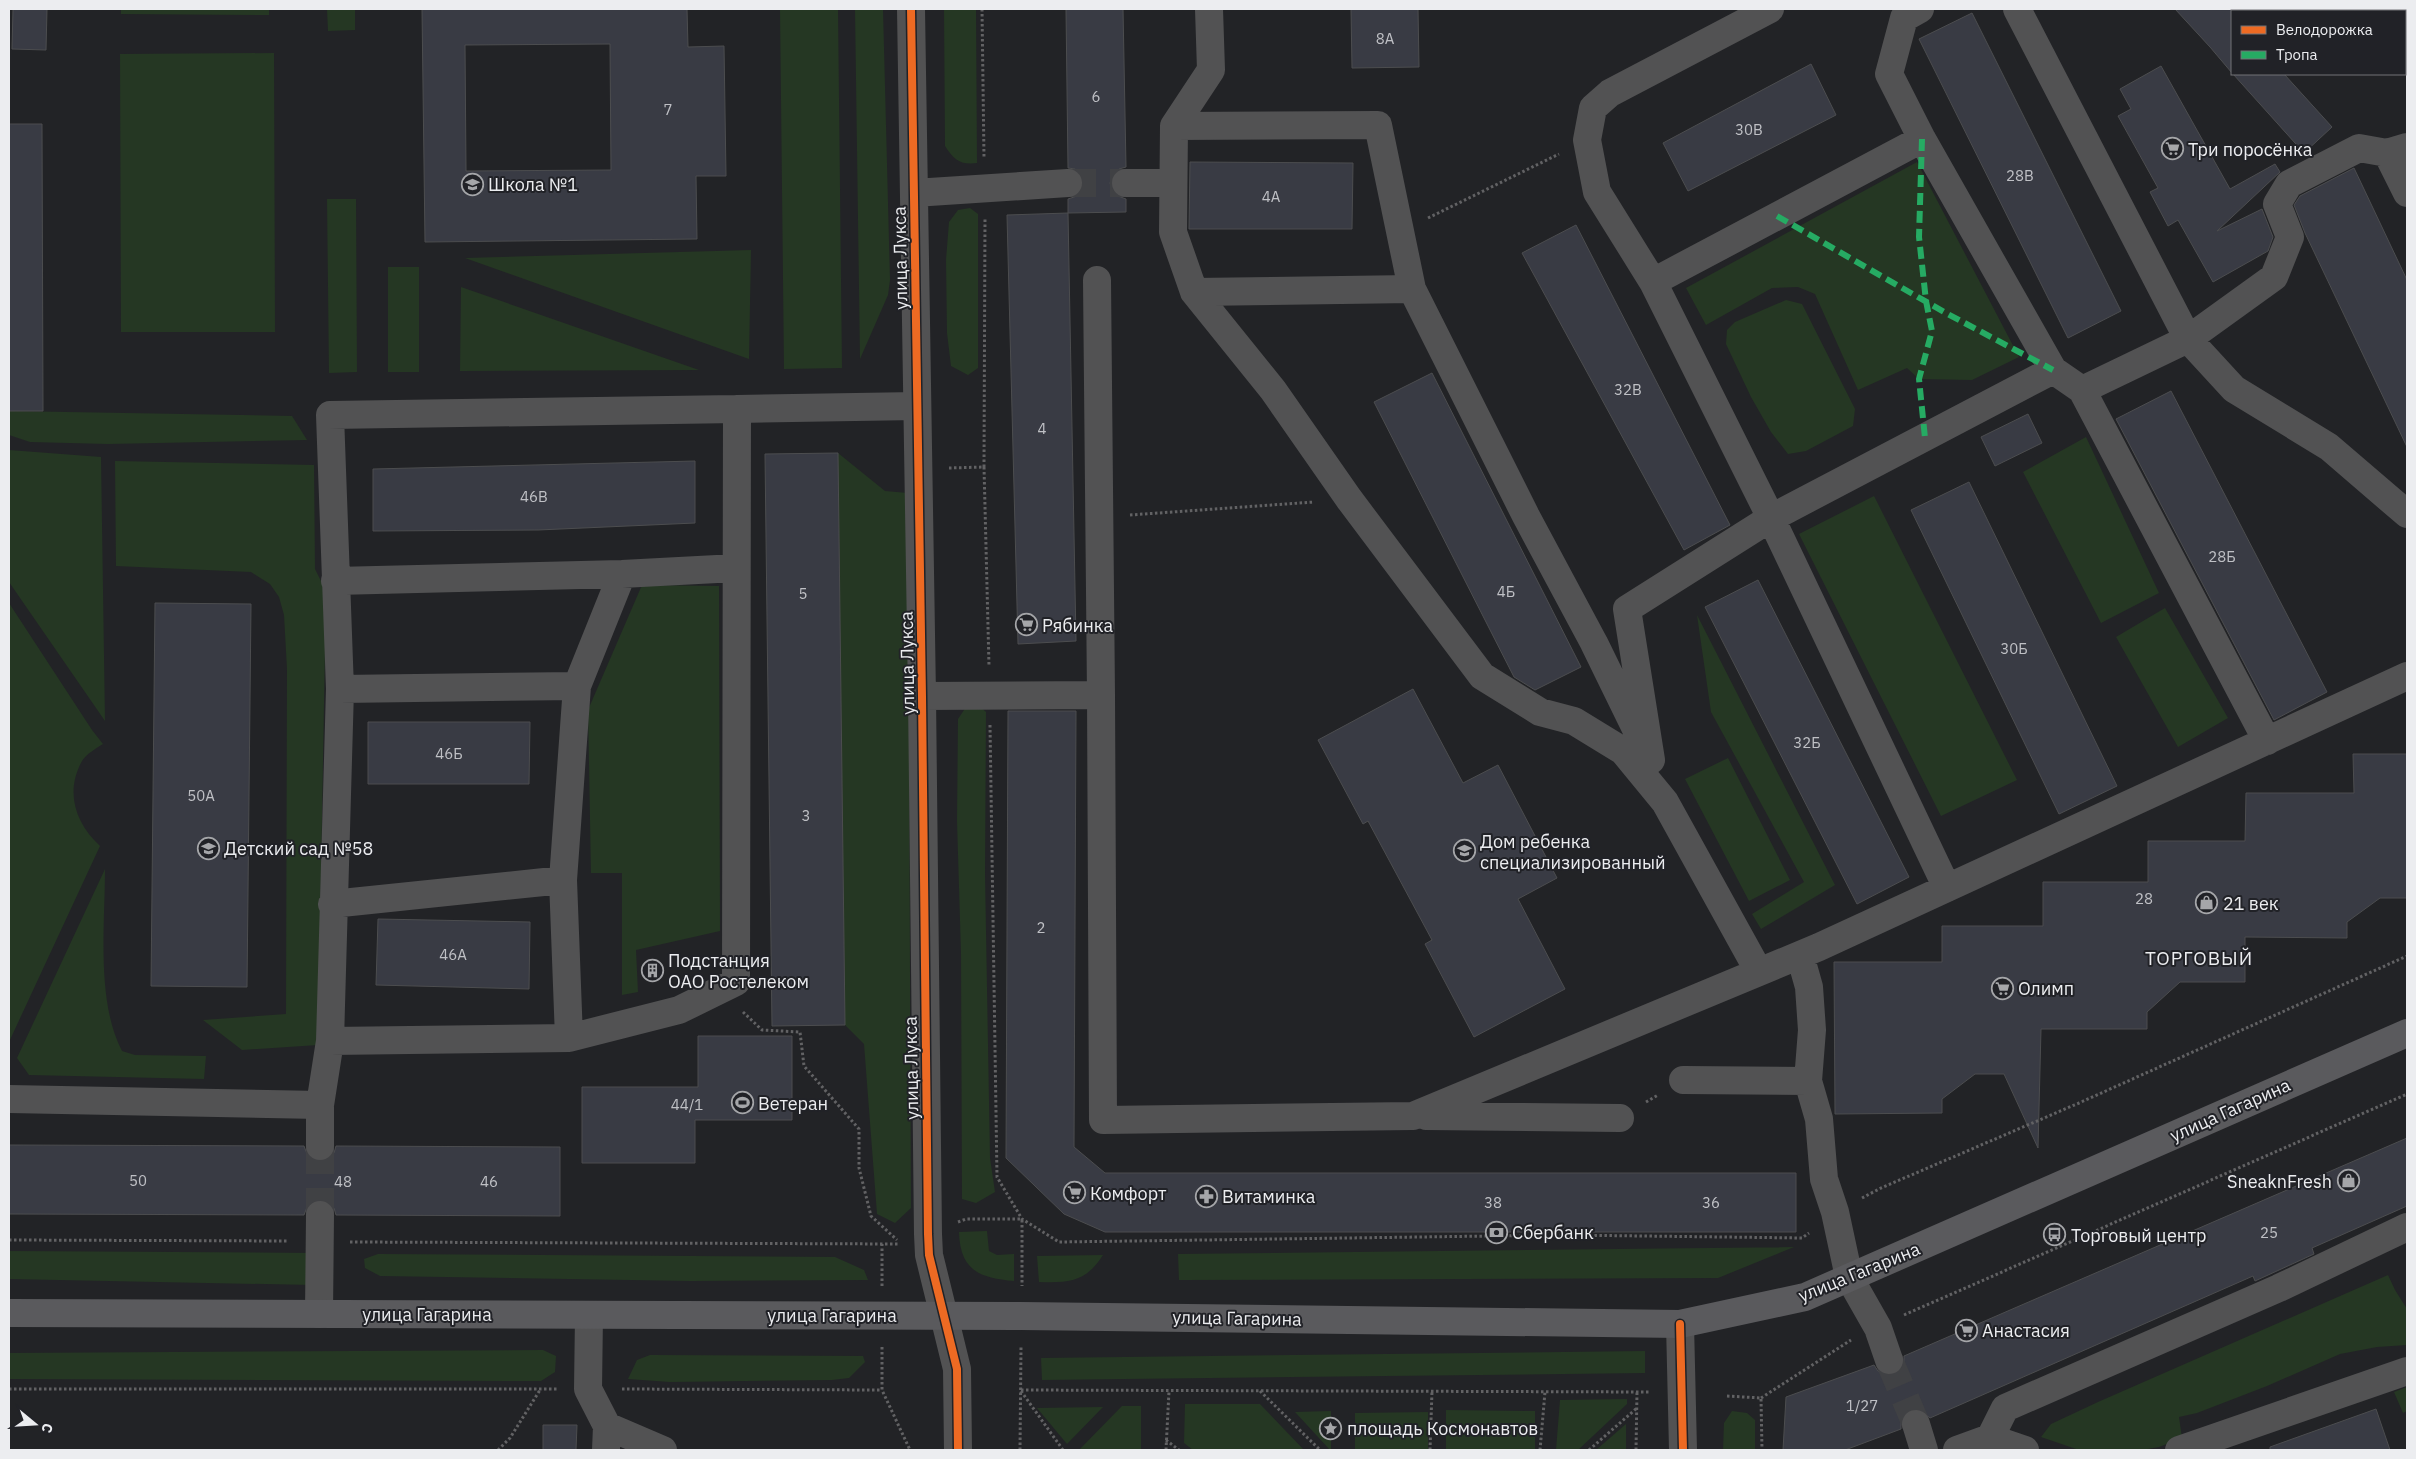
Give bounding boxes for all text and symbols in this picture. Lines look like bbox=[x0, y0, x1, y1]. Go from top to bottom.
legend bbox=[2231, 10, 2406, 75]
text: Велодорожка bbox=[2276, 20, 2373, 39]
house number: 8А bbox=[1376, 29, 1395, 48]
text: Тропа bbox=[2276, 45, 2318, 64]
house number: 6 bbox=[1091, 87, 1101, 106]
house number: 7 bbox=[663, 100, 673, 119]
house number: 30В bbox=[1735, 120, 1763, 139]
supermarket icon: Три поросёнка bbox=[2160, 137, 2184, 161]
place label: Три поросёнка bbox=[2188, 138, 2313, 161]
house number: 28В bbox=[2006, 166, 2034, 185]
school or university icon: Школа №1 bbox=[460, 172, 484, 196]
place label: Школа №1 bbox=[488, 173, 578, 196]
house number: 4А bbox=[1262, 187, 1281, 206]
street label: улица Лукса bbox=[888, 206, 912, 310]
house number: 32В bbox=[1614, 380, 1642, 399]
house number: 4 bbox=[1037, 419, 1047, 438]
house number: 46В bbox=[520, 487, 548, 506]
house number: 28Б bbox=[2208, 547, 2236, 566]
house number: 4Б bbox=[1497, 582, 1515, 601]
house number: 5 bbox=[798, 584, 808, 603]
street label: улица Лукса bbox=[895, 611, 919, 715]
supermarket icon: Рябинка bbox=[1014, 613, 1038, 637]
place label: Рябинка bbox=[1042, 614, 1113, 637]
house number: 30Б bbox=[2000, 639, 2028, 658]
house number: 32Б bbox=[1793, 733, 1821, 752]
house number: 46Б bbox=[435, 744, 463, 763]
house number: 50А bbox=[187, 786, 215, 805]
house number: 3 bbox=[801, 806, 811, 825]
place label: Дом ребенка специализированный bbox=[1480, 830, 1666, 874]
school or university icon: Детский сад №58 bbox=[196, 836, 220, 860]
place label: Детский сад №58 bbox=[224, 837, 373, 860]
school or university icon: Дом ребенка специализированный bbox=[1452, 839, 1476, 863]
house number: 28 bbox=[2135, 889, 2153, 908]
shop icon: 21 век bbox=[2195, 891, 2219, 915]
place label: 21 век bbox=[2223, 892, 2279, 915]
house number: 2 bbox=[1036, 918, 1046, 937]
house number: 46А bbox=[439, 945, 467, 964]
district label: ТОРГОВЫЙ bbox=[2145, 946, 2253, 970]
place label: Подстанция ОАО Ростелеком bbox=[668, 949, 809, 993]
building icon: Подстанция ОАО Ростелеком bbox=[640, 958, 664, 982]
supermarket icon: Олимп bbox=[1990, 976, 2014, 1000]
place label: Олимп bbox=[2018, 977, 2074, 1000]
street label: улица Лукса bbox=[899, 1016, 923, 1120]
street label: улица Гагарина bbox=[2166, 1073, 2294, 1147]
sports icon: Ветеран bbox=[730, 1091, 754, 1115]
place label: Ветеран bbox=[758, 1092, 828, 1115]
house number: 44/1 bbox=[671, 1095, 703, 1114]
shop icon: SneaknFresh bbox=[2336, 1169, 2360, 1193]
place label: SneaknFresh bbox=[2227, 1170, 2332, 1193]
house number: 50 bbox=[129, 1171, 147, 1190]
house number: 48 bbox=[334, 1172, 352, 1191]
house number: 46 bbox=[480, 1172, 498, 1191]
supermarket icon: Комфорт bbox=[1062, 1181, 1086, 1205]
place label: Комфорт bbox=[1090, 1182, 1167, 1205]
pharmacy icon: Витаминка bbox=[1194, 1184, 1218, 1208]
place label: Витаминка bbox=[1222, 1185, 1316, 1208]
house number: 38 bbox=[1484, 1193, 1502, 1212]
house number: 36 bbox=[1702, 1193, 1720, 1212]
bank icon: Сбербанк bbox=[1484, 1220, 1508, 1244]
place label: Сбербанк bbox=[1512, 1221, 1594, 1244]
bus stop icon: Торговый центр bbox=[2043, 1223, 2067, 1247]
house number: 25 bbox=[2260, 1223, 2278, 1242]
place label: Торговый центр bbox=[2071, 1224, 2206, 1247]
street label: улица Гагарина bbox=[1795, 1237, 1924, 1307]
street label: улица Гагарина bbox=[362, 1303, 492, 1326]
street label: улица Гагарина bbox=[767, 1304, 897, 1327]
street label: улица Гагарина bbox=[1172, 1305, 1302, 1331]
supermarket icon: Анастасия bbox=[1954, 1318, 1978, 1342]
place label: Анастасия bbox=[1982, 1319, 2070, 1342]
house number: 1/27 bbox=[1846, 1396, 1878, 1415]
north arrow bbox=[10, 1399, 60, 1449]
place icon: площадь Космонавтов bbox=[1319, 1416, 1343, 1440]
place label: площадь Космонавтов bbox=[1347, 1417, 1538, 1440]
text: С bbox=[37, 1421, 57, 1435]

